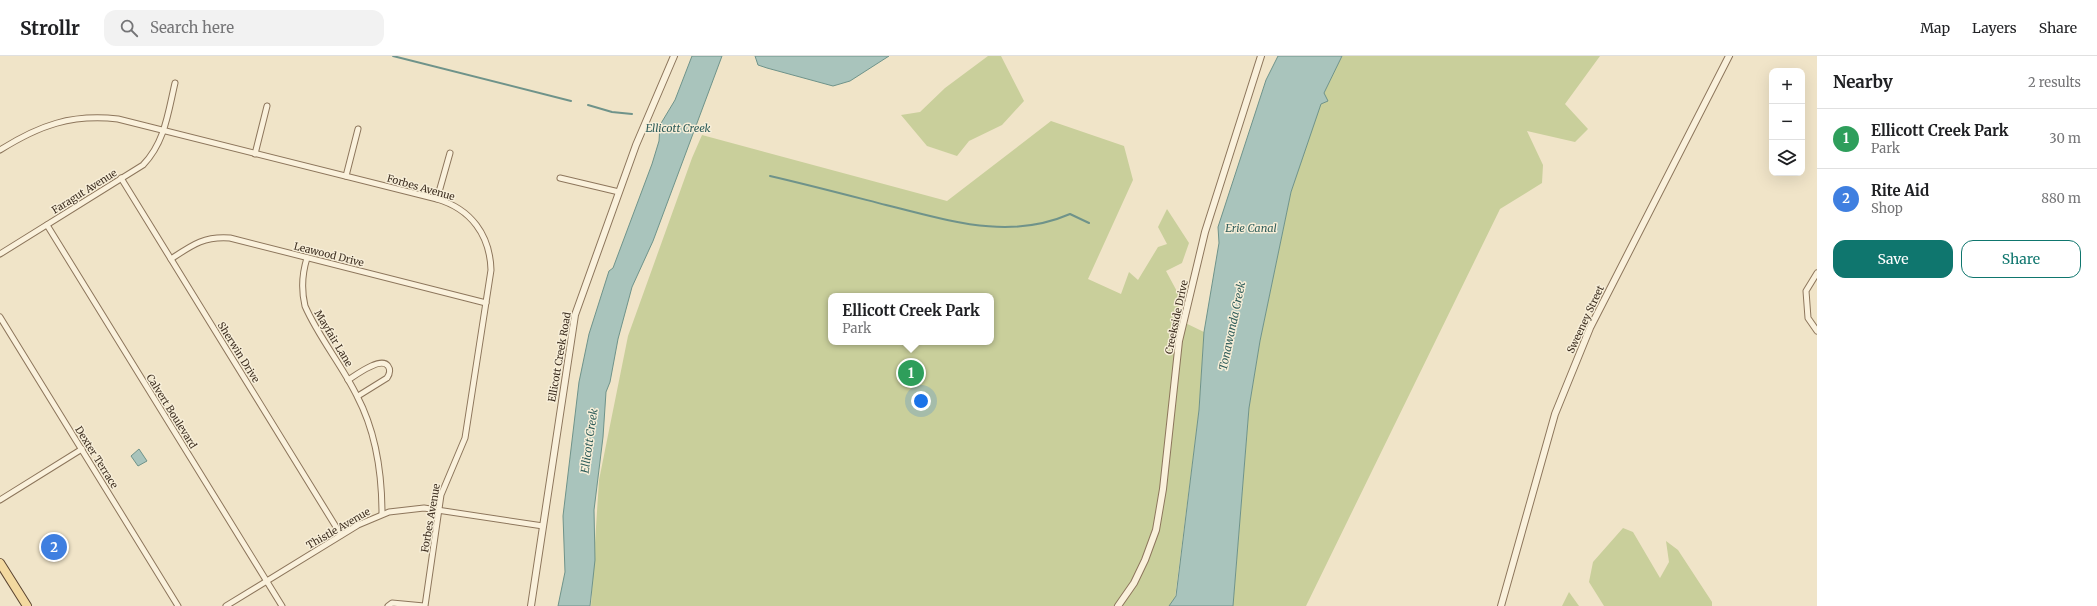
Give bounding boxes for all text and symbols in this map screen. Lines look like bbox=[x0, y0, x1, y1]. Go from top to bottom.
search box bbox=[104, 10, 384, 46]
text: Strollr bbox=[20, 16, 80, 40]
icon: search bbox=[118, 17, 140, 39]
text: Search here bbox=[150, 18, 234, 37]
text: Map bbox=[1920, 19, 1950, 37]
text: Layers bbox=[1972, 19, 2017, 37]
text: Share bbox=[2039, 19, 2077, 37]
map controls bbox=[1769, 68, 1805, 176]
button: + bbox=[1769, 68, 1805, 104]
text: Nearby bbox=[1833, 71, 1893, 93]
text: 2 results bbox=[2028, 74, 2081, 91]
button: − bbox=[1769, 104, 1805, 140]
water label: Ellicott Creek bbox=[645, 121, 711, 135]
text: Ellicott Creek Park bbox=[1871, 121, 2008, 140]
text: 1 bbox=[1843, 130, 1849, 147]
text: 30 m bbox=[2049, 130, 2081, 147]
button: layers bbox=[1769, 140, 1805, 176]
text: Park bbox=[1871, 140, 1900, 157]
street label: Faragut Avenue bbox=[49, 166, 119, 217]
street label: Forbes Avenue bbox=[386, 172, 456, 203]
text: Rite Aid bbox=[1871, 181, 1929, 200]
text: 2 bbox=[1842, 190, 1850, 207]
text: 880 m bbox=[2041, 190, 2081, 207]
text: Shop bbox=[1871, 200, 1903, 217]
water label: Erie Canal bbox=[1225, 221, 1277, 235]
street label: Leawood Drive bbox=[292, 239, 365, 269]
button: Save bbox=[1833, 240, 1953, 278]
button: Share bbox=[1961, 240, 2081, 278]
street label: Creekside Drive bbox=[1162, 279, 1191, 355]
water label: Tonawanda Creek bbox=[1216, 280, 1248, 372]
street label: Sweeney Street bbox=[1564, 283, 1607, 355]
popup bbox=[828, 293, 994, 345]
text: Ellicott Creek Park bbox=[842, 301, 980, 320]
street label: Mayfair Lane bbox=[312, 307, 356, 369]
street label: Ellicott Creek Road bbox=[545, 311, 574, 403]
street label: Sherwin Drive bbox=[215, 319, 262, 385]
text: Park bbox=[842, 320, 871, 337]
pin: 1 bbox=[898, 358, 924, 388]
street label: Calvert Boulevard bbox=[143, 372, 200, 451]
your location bbox=[911, 391, 931, 411]
water label: Ellicott Creek bbox=[578, 408, 600, 474]
street label: Dexter Terrace bbox=[72, 424, 121, 491]
street label: Forbes Avenue bbox=[418, 483, 443, 554]
street label: Thistle Avenue bbox=[304, 505, 372, 552]
pin: 2 bbox=[41, 532, 67, 562]

